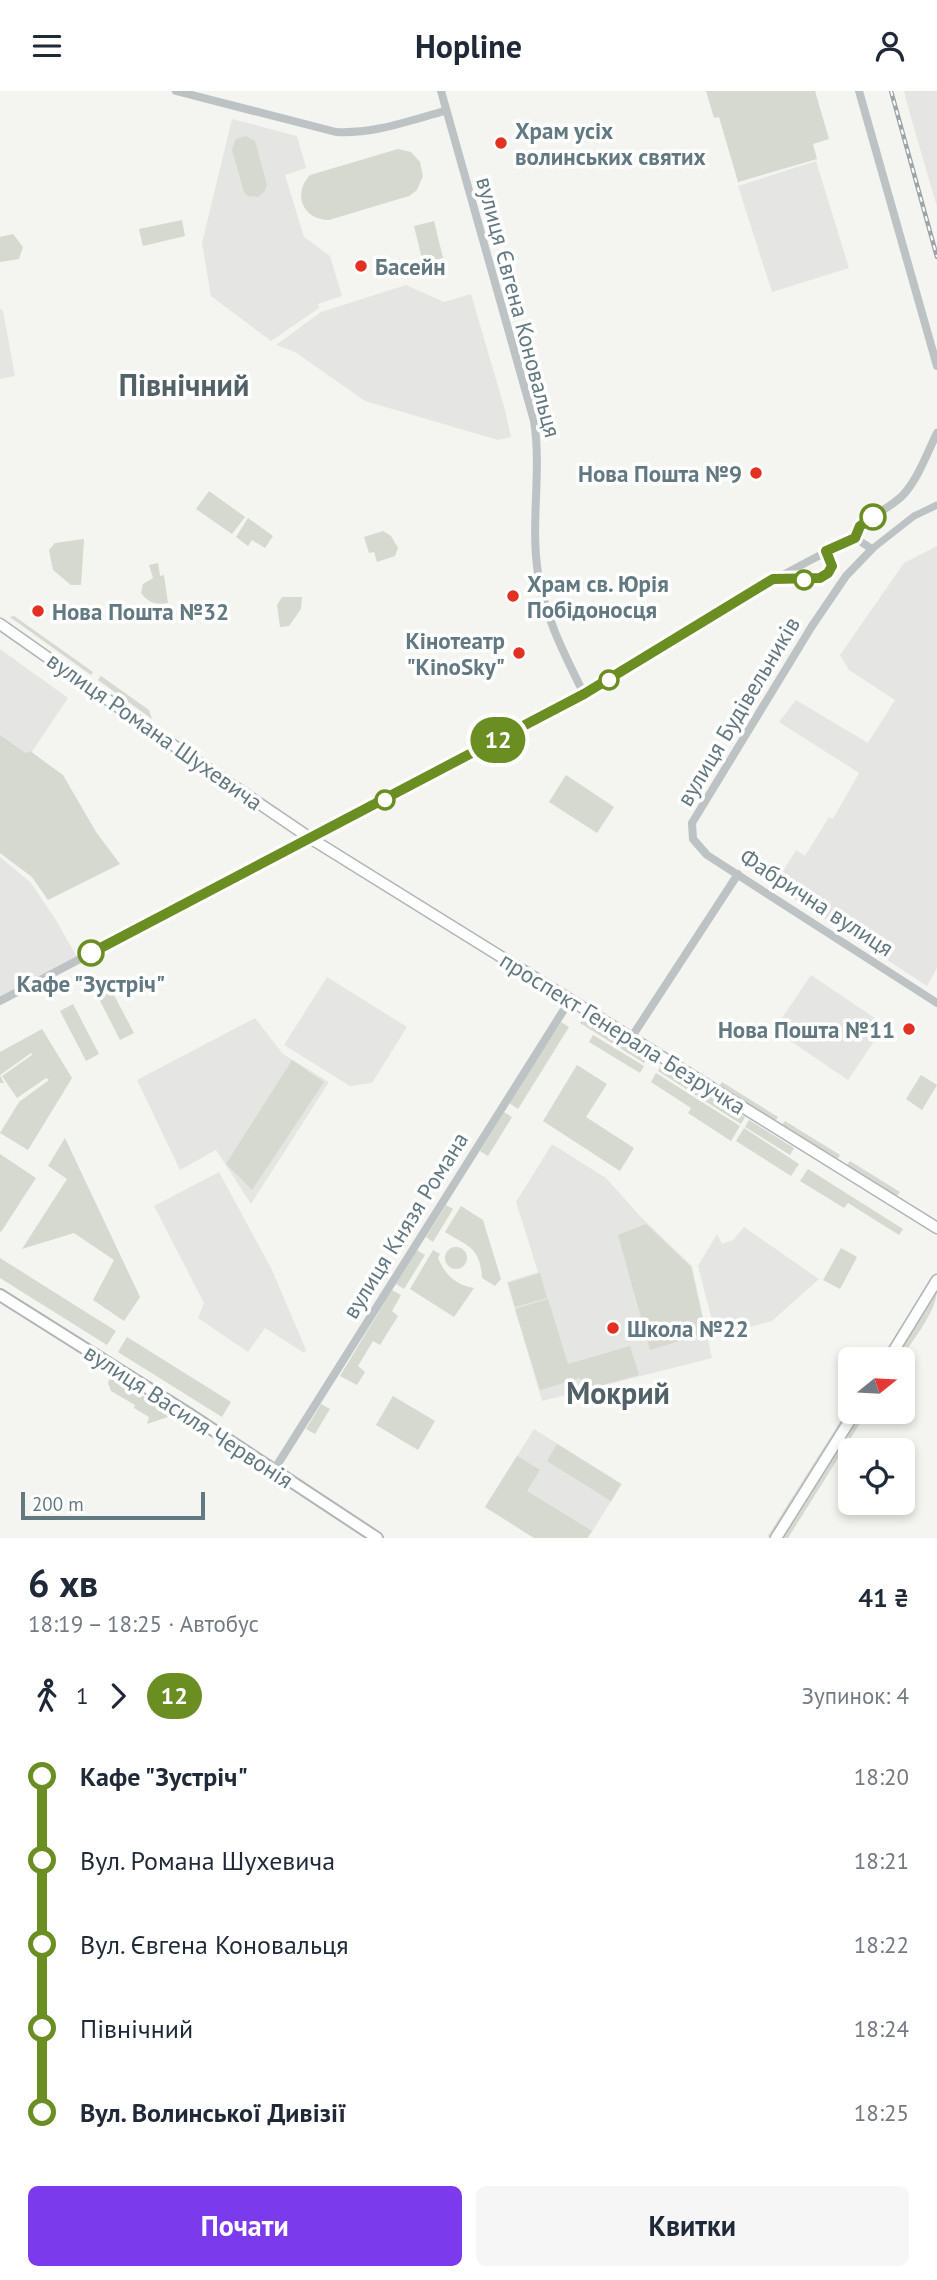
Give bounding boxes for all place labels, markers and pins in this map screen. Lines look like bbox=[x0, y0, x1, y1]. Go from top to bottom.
place label: Храм усіх волинських святих bbox=[515, 116, 706, 171]
marker: Храм усіх волинських святих bbox=[493, 135, 509, 151]
place label: Басейн bbox=[375, 252, 446, 281]
marker: Басейн bbox=[353, 258, 369, 274]
place label: Нова Пошта №9 bbox=[578, 459, 742, 488]
marker: Нова Пошта №9 bbox=[748, 465, 764, 481]
unlabelled marker bbox=[860, 504, 886, 530]
place label: Храм св. Юрія Побідоносця bbox=[527, 569, 669, 624]
unlabelled marker bbox=[794, 570, 814, 590]
marker: Храм св. Юрія Побідоносця bbox=[505, 588, 521, 604]
place label: Нова Пошта №32 bbox=[52, 597, 229, 626]
marker: Нова Пошта №32 bbox=[30, 603, 46, 619]
place label: Кінотеатр "KinoSky" bbox=[405, 626, 505, 681]
marker: Кінотеатр "KinoSky" bbox=[511, 645, 527, 661]
unlabelled marker bbox=[599, 670, 619, 690]
unlabelled marker bbox=[375, 790, 395, 810]
marker: Кафе "Зустріч" bbox=[78, 940, 104, 966]
place label: Кафе "Зустріч" bbox=[17, 969, 165, 998]
place label: Нова Пошта №11 bbox=[718, 1015, 895, 1044]
marker: Нова Пошта №11 bbox=[901, 1021, 917, 1037]
place label: Школа №22 bbox=[627, 1314, 749, 1343]
marker: Школа №22 bbox=[605, 1320, 621, 1336]

